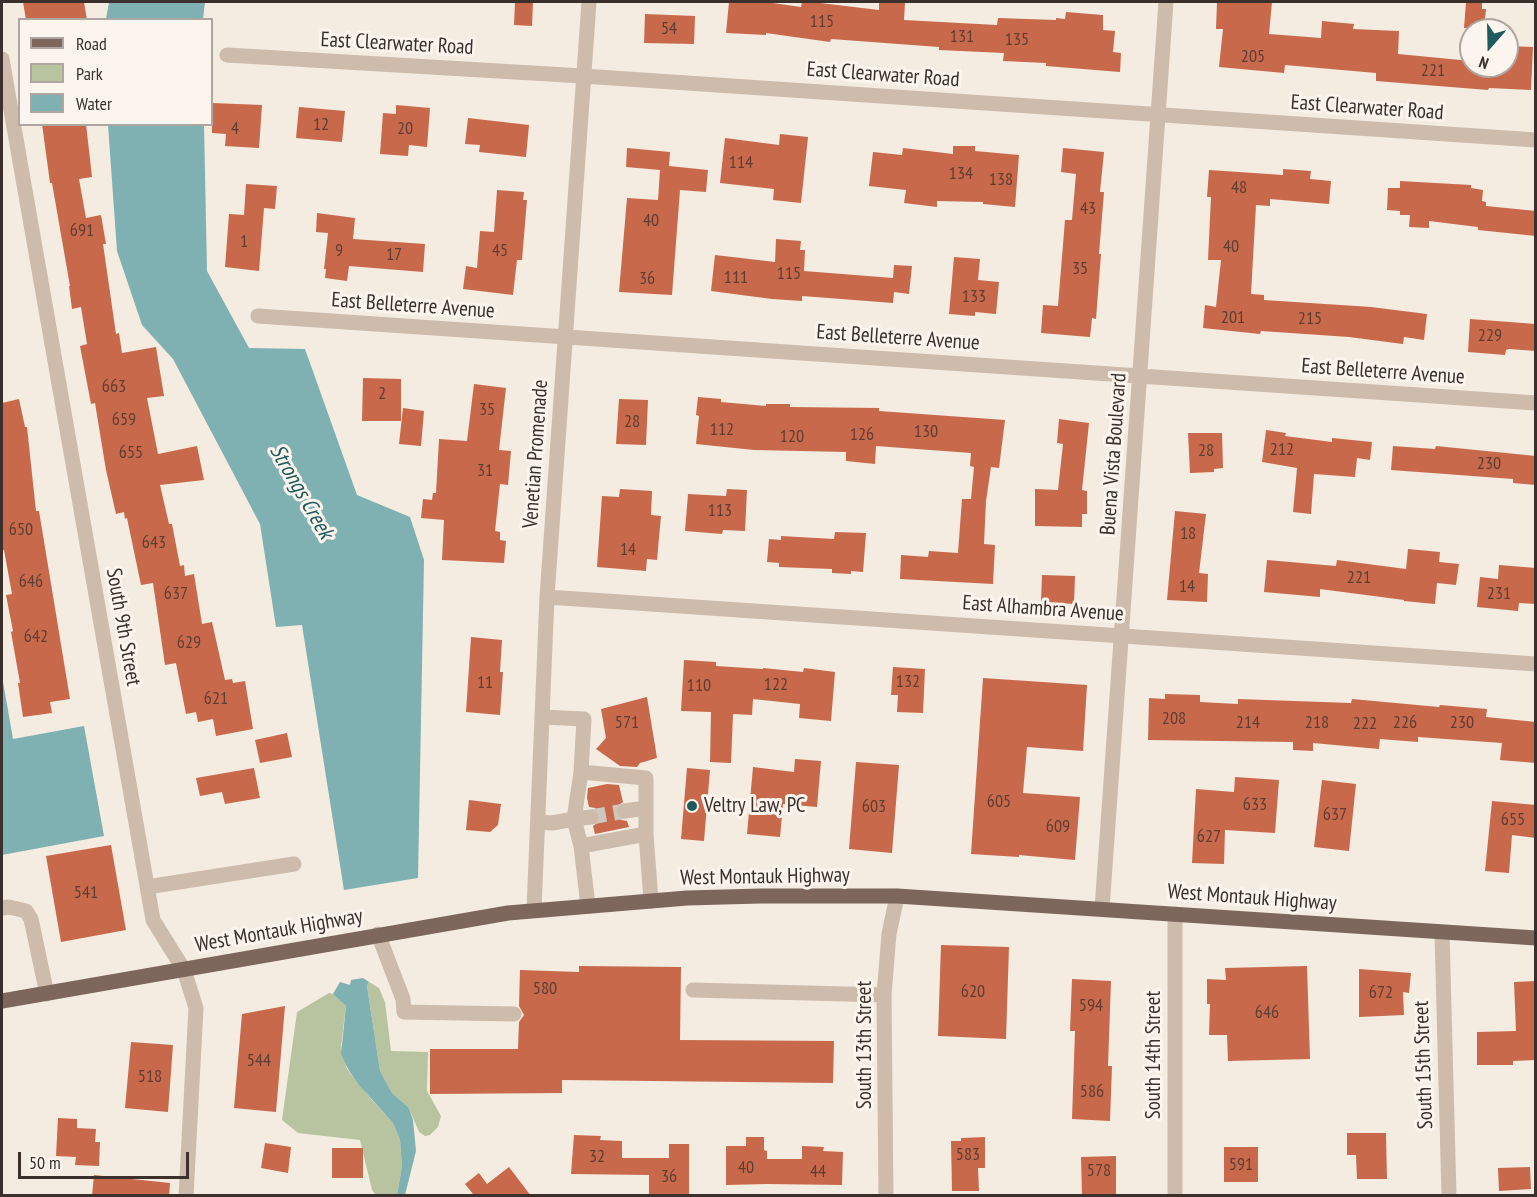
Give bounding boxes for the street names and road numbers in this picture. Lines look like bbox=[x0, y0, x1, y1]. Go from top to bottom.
street label: East Clearwater Road bbox=[320, 27, 474, 61]
street label: East Clearwater Road bbox=[806, 57, 960, 93]
street label: East Clearwater Road bbox=[1290, 90, 1444, 126]
street label: East Belleterre Avenue bbox=[330, 288, 496, 324]
street label: East Belleterre Avenue bbox=[815, 320, 981, 356]
street label: East Belleterre Avenue bbox=[1300, 354, 1466, 390]
street label: Buena Vista Boulevard bbox=[1096, 372, 1132, 536]
street label: Venetian Promenade bbox=[518, 379, 554, 529]
street label: South 9th Street bbox=[100, 566, 146, 688]
street label: East Alhambra Avenue bbox=[961, 591, 1125, 627]
street label: West Montauk Highway bbox=[680, 863, 850, 891]
street label: West Montauk Highway bbox=[1166, 880, 1338, 916]
street label: West Montauk Highway bbox=[193, 904, 365, 958]
street label: South 13th Street bbox=[852, 981, 878, 1109]
street label: South 14th Street bbox=[1141, 991, 1167, 1119]
street label: South 15th Street bbox=[1409, 1000, 1439, 1130]

